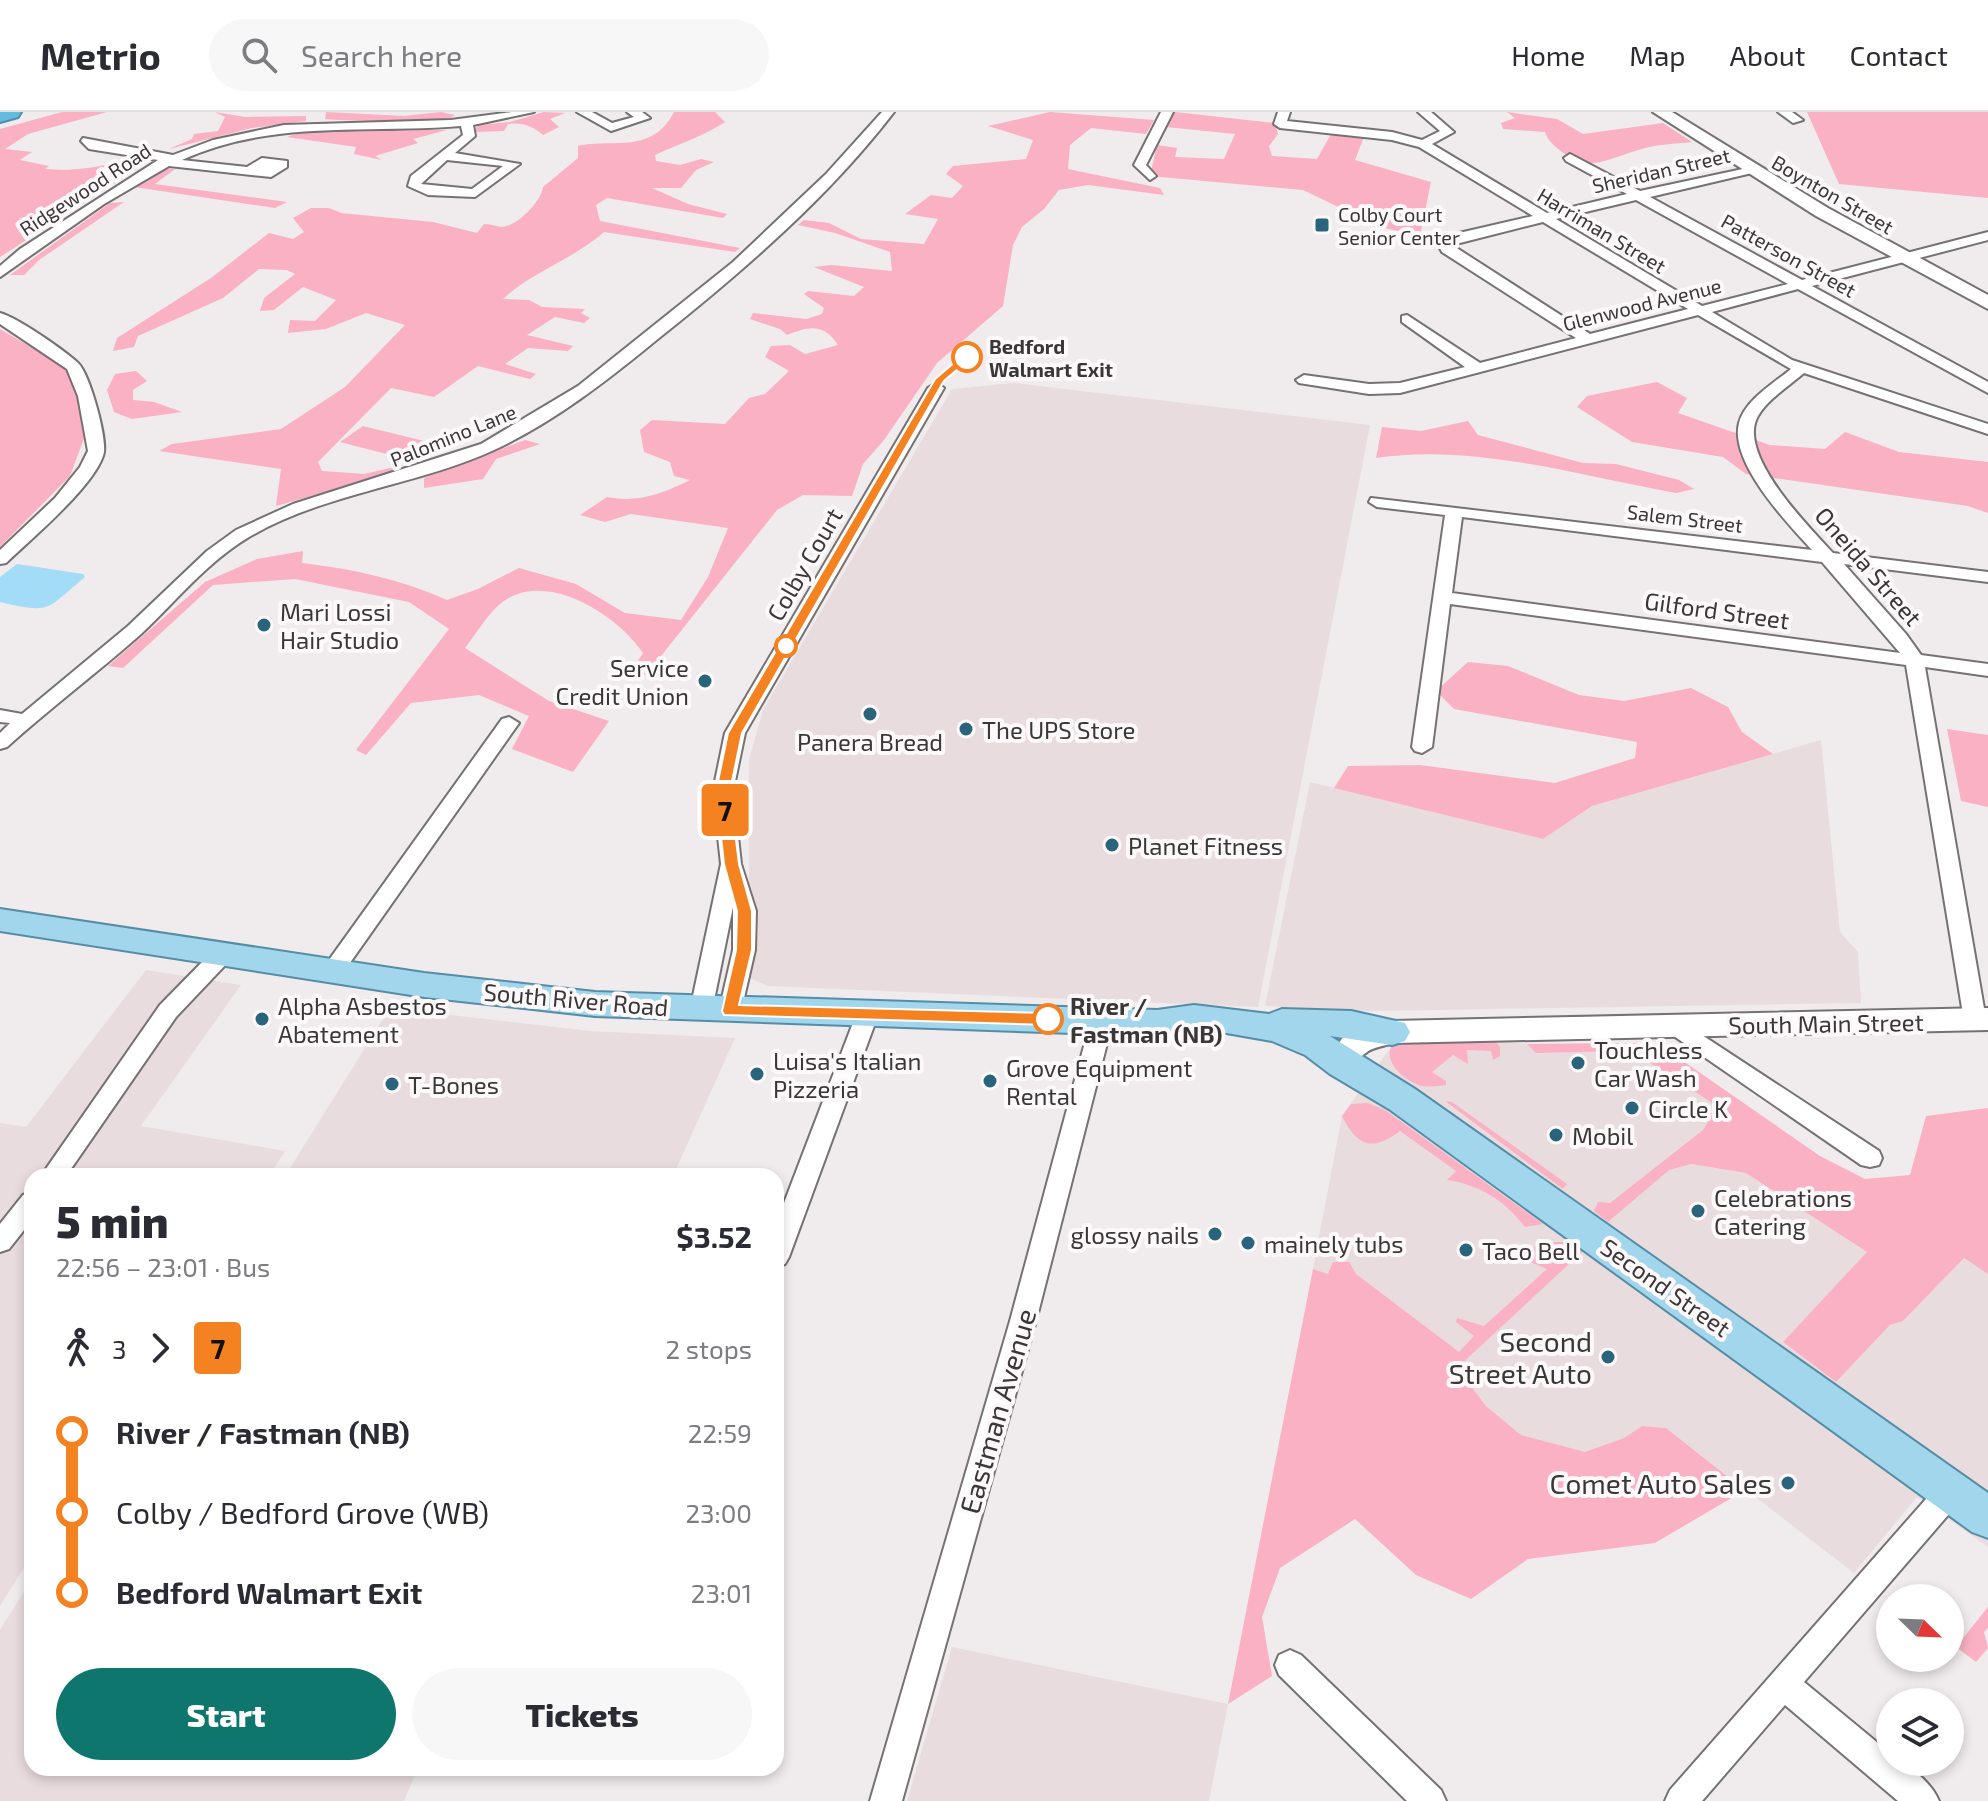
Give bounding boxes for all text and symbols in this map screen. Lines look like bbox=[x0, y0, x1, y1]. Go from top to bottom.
search box bbox=[209, 19, 769, 91]
text: Metrio bbox=[40, 32, 161, 78]
icon: search bbox=[237, 33, 281, 77]
text: Search here bbox=[301, 37, 462, 73]
text: Home bbox=[1511, 38, 1585, 72]
text: Map bbox=[1629, 38, 1686, 72]
text: About bbox=[1730, 38, 1805, 72]
text: Contact bbox=[1849, 38, 1948, 72]
street label: Ridgewood Road bbox=[15, 138, 155, 240]
street label: Sheridan Street bbox=[1590, 142, 1733, 198]
street label: Boynton Street bbox=[1768, 149, 1898, 239]
street label: Harriman Street bbox=[1533, 182, 1671, 278]
place label: Colby Court Senior Center bbox=[1338, 202, 1460, 249]
street label: Patterson Street bbox=[1718, 208, 1861, 302]
marker: Colby Court Senior Center bbox=[1313, 216, 1331, 234]
street label: Glenwood Avenue bbox=[1560, 273, 1724, 335]
place label: Bedford Walmart Exit bbox=[989, 334, 1113, 381]
marker: Bedford Walmart Exit bbox=[952, 342, 982, 372]
street label: Palomino Lane bbox=[387, 399, 519, 471]
street label: Salem Street bbox=[1626, 499, 1745, 537]
street label: Oneida Street bbox=[1810, 501, 1928, 631]
street label: Colby Court bbox=[760, 503, 848, 625]
street label: Gilford Street bbox=[1643, 585, 1791, 635]
place label: Mari Lossi Hair Studio bbox=[280, 597, 399, 654]
marker: Mari Lossi Hair Studio bbox=[255, 616, 273, 634]
unlabelled marker bbox=[775, 635, 797, 657]
place label: Service Credit Union bbox=[555, 653, 689, 710]
marker: Service Credit Union bbox=[696, 672, 714, 690]
marker: Panera Bread bbox=[861, 705, 879, 723]
place label: The UPS Store bbox=[982, 715, 1135, 744]
marker: The UPS Store bbox=[957, 720, 975, 738]
place label: Panera Bread bbox=[797, 727, 943, 756]
line badge: 7 bbox=[699, 784, 751, 836]
text: 7 bbox=[718, 793, 732, 827]
place label: Planet Fitness bbox=[1128, 831, 1283, 860]
marker: Planet Fitness bbox=[1103, 836, 1121, 854]
street label: South River Road bbox=[482, 976, 670, 1022]
place label: Alpha Asbestos Abatement bbox=[278, 991, 447, 1048]
place label: River / Fastman (NB) bbox=[1070, 991, 1223, 1048]
marker: River / Fastman (NB) bbox=[1033, 1004, 1063, 1034]
street label: South Main Street bbox=[1728, 1007, 1924, 1039]
marker: Alpha Asbestos Abatement bbox=[253, 1010, 271, 1028]
place label: Touchless Car Wash bbox=[1594, 1035, 1703, 1092]
place label: Luisa's Italian Pizzeria bbox=[773, 1046, 921, 1103]
place label: Grove Equipment Rental bbox=[1006, 1053, 1192, 1110]
marker: Touchless Car Wash bbox=[1569, 1054, 1587, 1072]
marker: Luisa's Italian Pizzeria bbox=[748, 1065, 766, 1083]
place label: T-Bones bbox=[408, 1070, 499, 1099]
marker: Grove Equipment Rental bbox=[981, 1072, 999, 1090]
marker: T-Bones bbox=[383, 1075, 401, 1093]
place label: Circle K bbox=[1648, 1094, 1728, 1123]
marker: Circle K bbox=[1623, 1099, 1641, 1117]
place label: Mobil bbox=[1572, 1121, 1633, 1150]
marker: Mobil bbox=[1547, 1126, 1565, 1144]
place label: Celebrations Catering bbox=[1714, 1183, 1852, 1240]
text: 5 min bbox=[56, 1194, 169, 1247]
marker: Celebrations Catering bbox=[1689, 1202, 1707, 1220]
text: $3.52 bbox=[676, 1218, 752, 1254]
place label: glossy nails bbox=[1071, 1220, 1199, 1249]
marker: glossy nails bbox=[1206, 1225, 1224, 1243]
place label: mainely tubs bbox=[1264, 1229, 1403, 1258]
street label: Second Street bbox=[1596, 1232, 1736, 1342]
marker: mainely tubs bbox=[1239, 1234, 1257, 1252]
place label: Taco Bell bbox=[1482, 1236, 1579, 1265]
marker: Taco Bell bbox=[1457, 1241, 1475, 1259]
text: 22:56 – 23:01 · Bus bbox=[56, 1251, 270, 1282]
street label: Eastman Avenue bbox=[952, 1305, 1042, 1517]
place label: Second Street Auto bbox=[1449, 1324, 1592, 1390]
icon: walk bbox=[56, 1326, 100, 1370]
icon: forward bbox=[138, 1326, 182, 1370]
text: 7 bbox=[210, 1331, 225, 1365]
text: 3 bbox=[112, 1333, 126, 1364]
text: 2 stops bbox=[665, 1333, 752, 1364]
marker: Second Street Auto bbox=[1599, 1348, 1617, 1366]
text: River / Fastman (NB) bbox=[116, 1414, 410, 1450]
text: 22:59 bbox=[688, 1417, 752, 1448]
place label: Comet Auto Sales bbox=[1549, 1466, 1772, 1500]
marker: Comet Auto Sales bbox=[1779, 1474, 1797, 1492]
text: Colby / Bedford Grove (WB) bbox=[116, 1494, 489, 1530]
text: 23:00 bbox=[685, 1497, 752, 1528]
text: Bedford Walmart Exit bbox=[116, 1574, 422, 1610]
text: 23:01 bbox=[691, 1577, 752, 1608]
north arrow bbox=[1876, 1584, 1964, 1672]
map controls bbox=[1876, 1584, 1964, 1776]
button: Start bbox=[56, 1668, 396, 1760]
button: Tickets bbox=[412, 1668, 752, 1760]
button: layers bbox=[1876, 1688, 1964, 1776]

